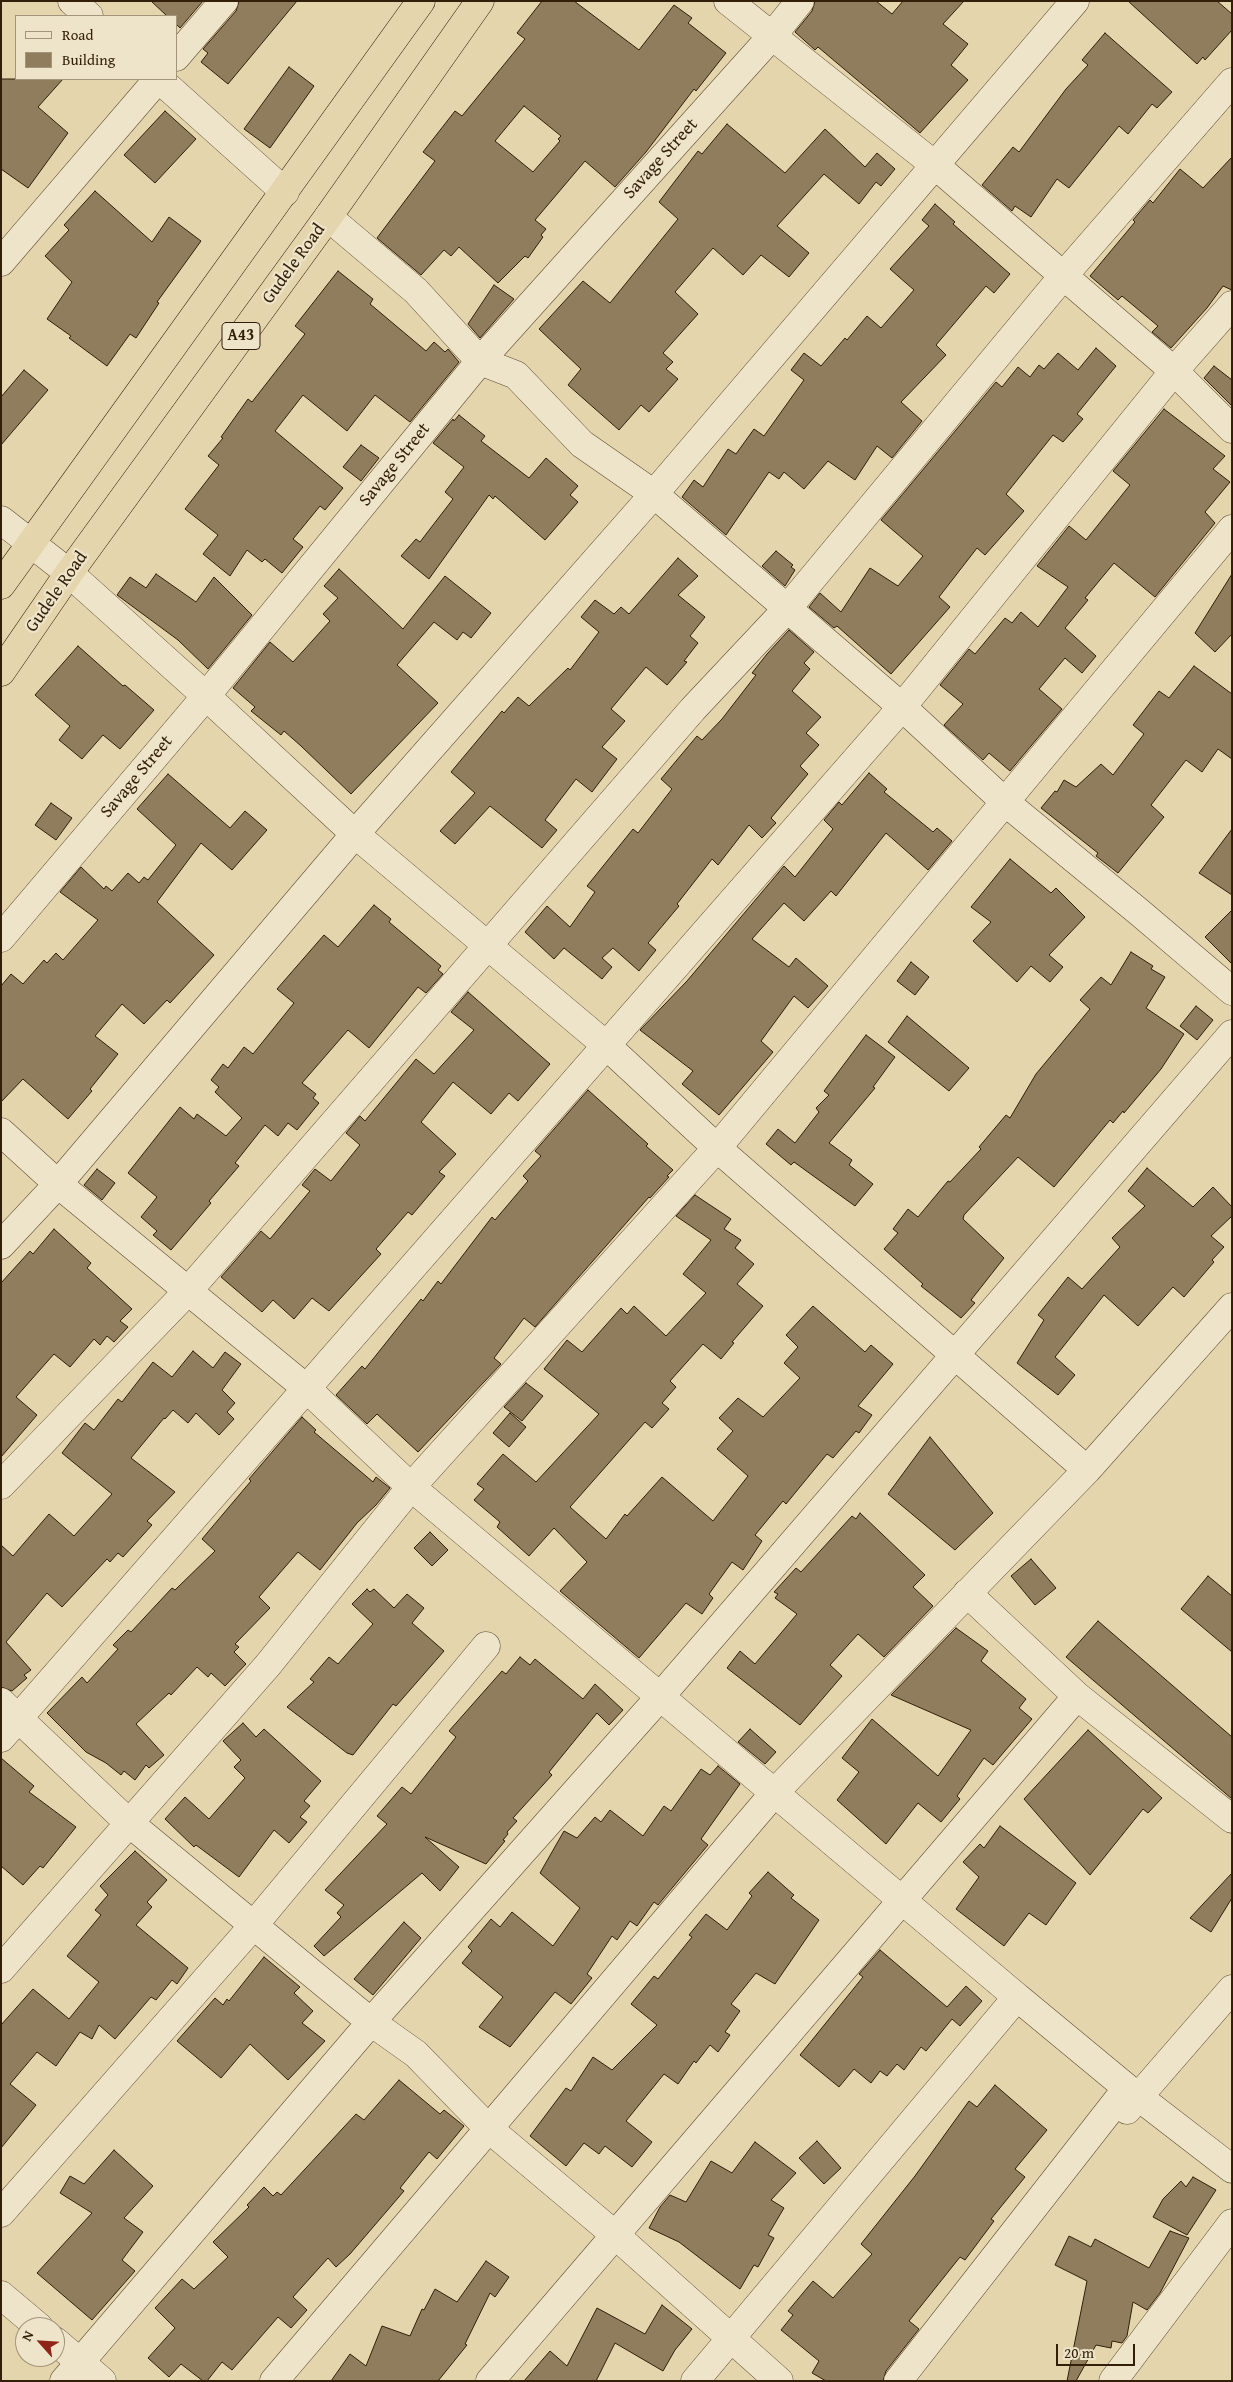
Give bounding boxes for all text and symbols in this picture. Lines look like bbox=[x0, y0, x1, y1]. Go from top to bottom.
legend bbox=[15, 15, 178, 80]
text: Road bbox=[62, 24, 93, 45]
text: Building bbox=[62, 49, 115, 70]
street label: Savage Street bbox=[619, 114, 703, 204]
street label: Gudele Road bbox=[258, 220, 330, 308]
road number: A43 bbox=[222, 322, 260, 350]
street label: Savage Street bbox=[355, 419, 435, 511]
street label: Gudele Road bbox=[21, 548, 93, 636]
street label: Savage Street bbox=[96, 731, 178, 823]
north arrow bbox=[15, 2317, 65, 2367]
text: N bbox=[16, 2327, 38, 2344]
scale bar bbox=[1058, 2334, 1137, 2366]
text: 20 m bbox=[1064, 2342, 1094, 2363]

